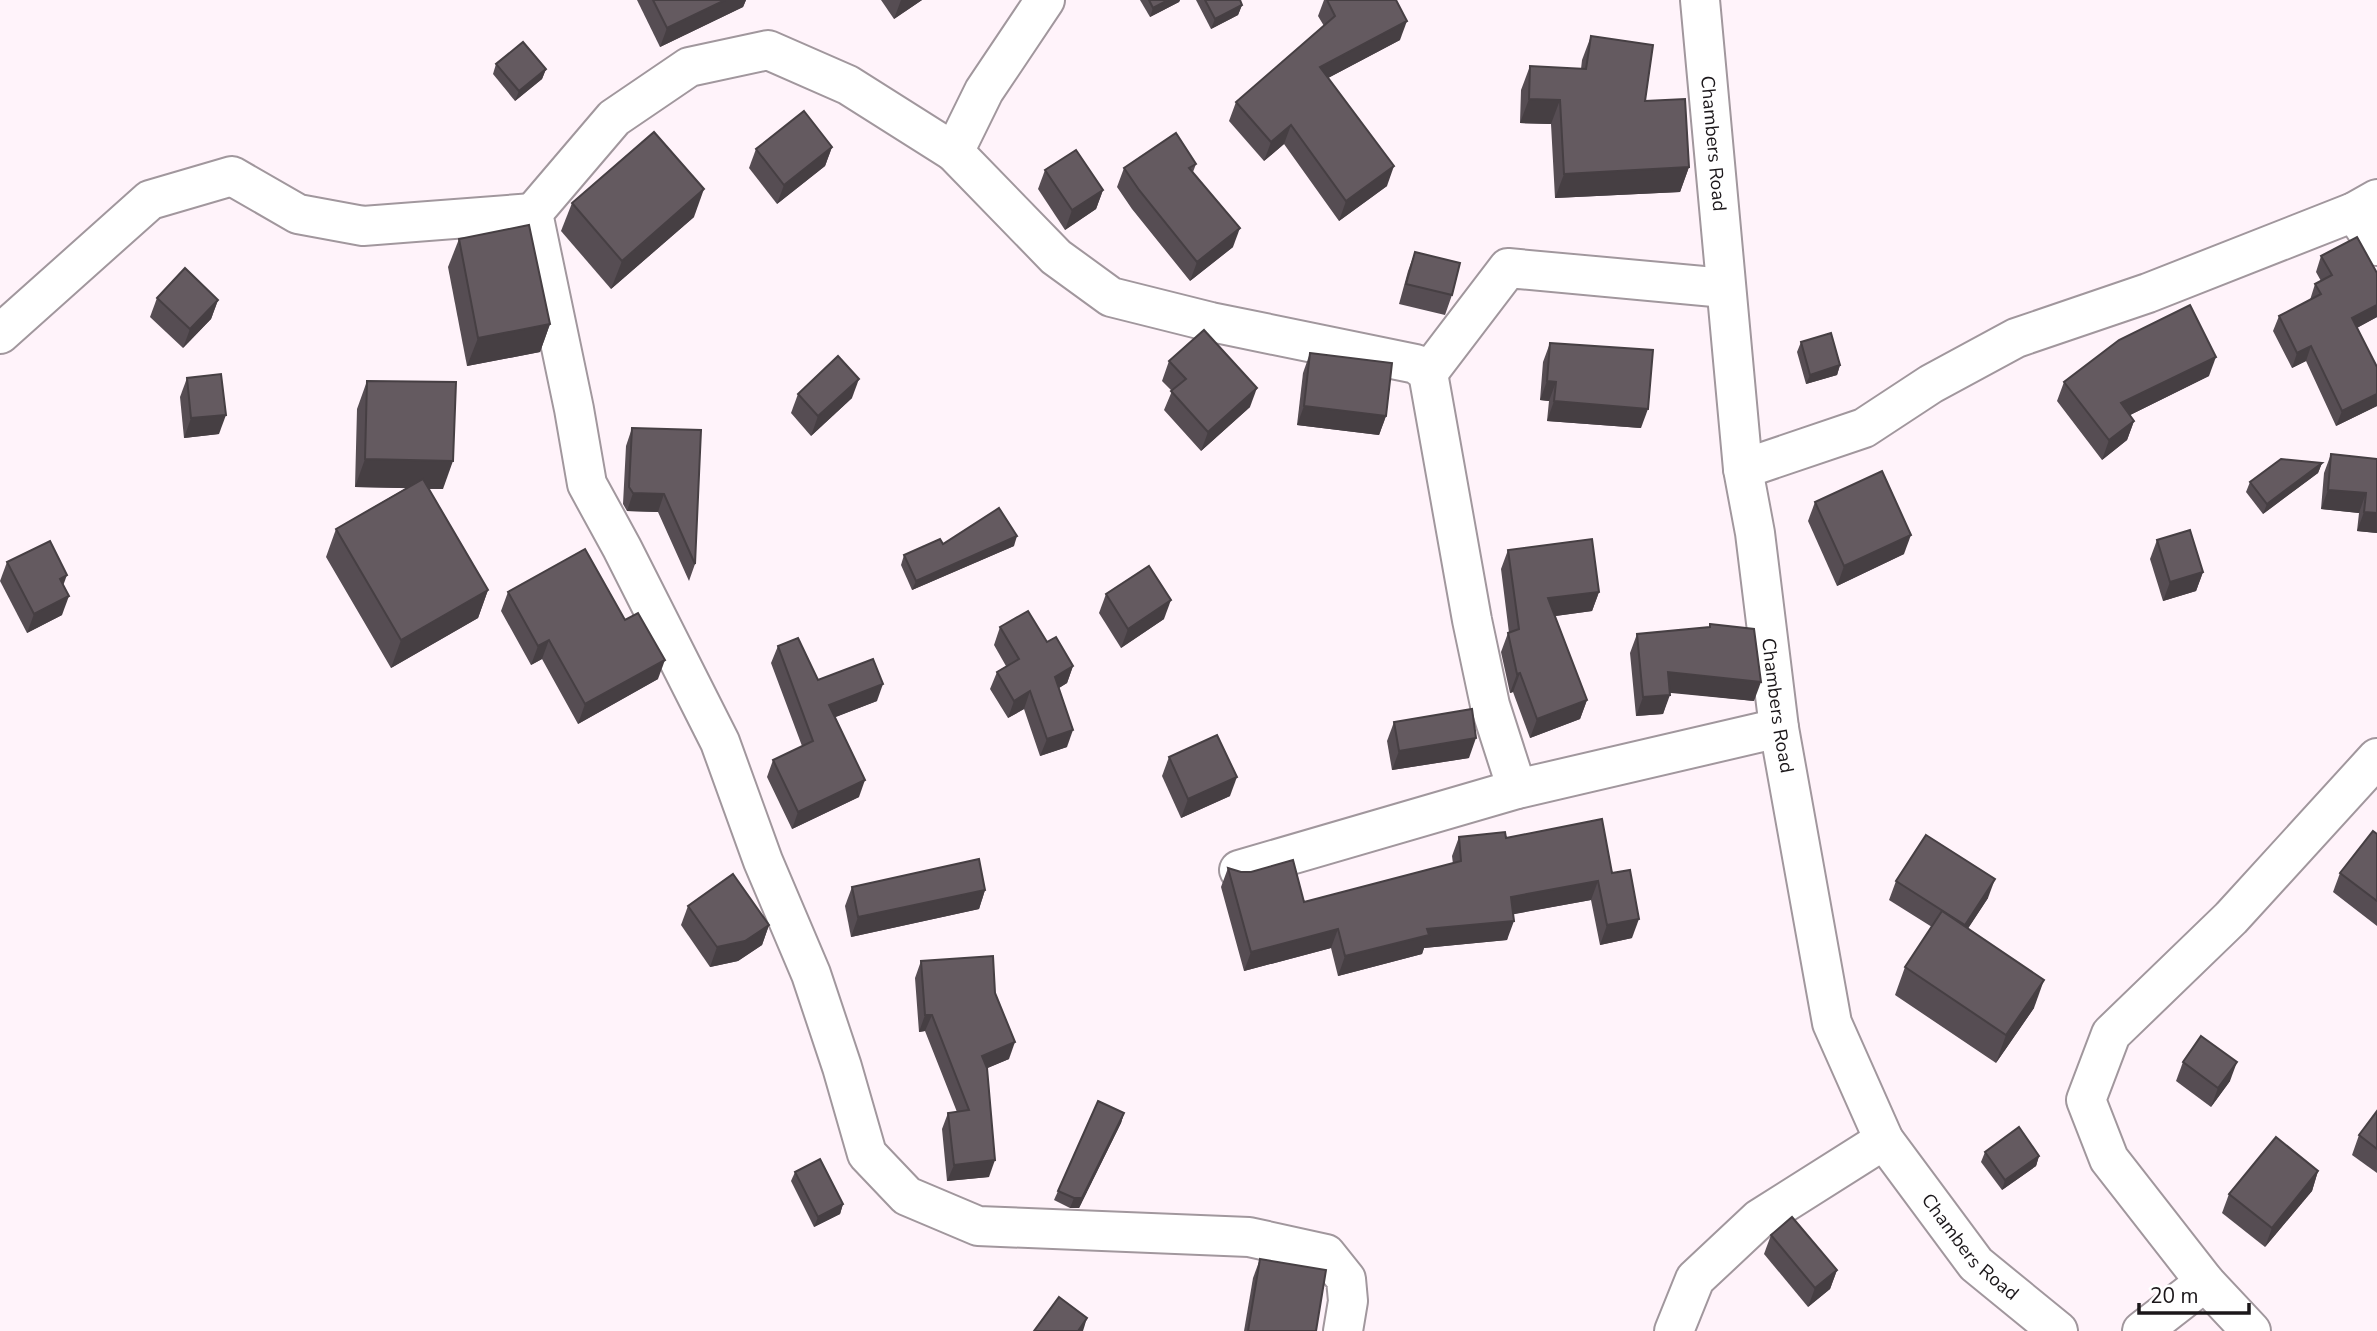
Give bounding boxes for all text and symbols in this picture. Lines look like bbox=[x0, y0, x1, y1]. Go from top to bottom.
street label: Chambers Road bbox=[1694, 74, 1732, 212]
street label: Chambers Road bbox=[1755, 636, 1800, 775]
street label: Chambers Road bbox=[1915, 1188, 2024, 1307]
scale bar bbox=[2139, 1272, 2249, 1316]
text: 20 m bbox=[2150, 1282, 2199, 1310]

